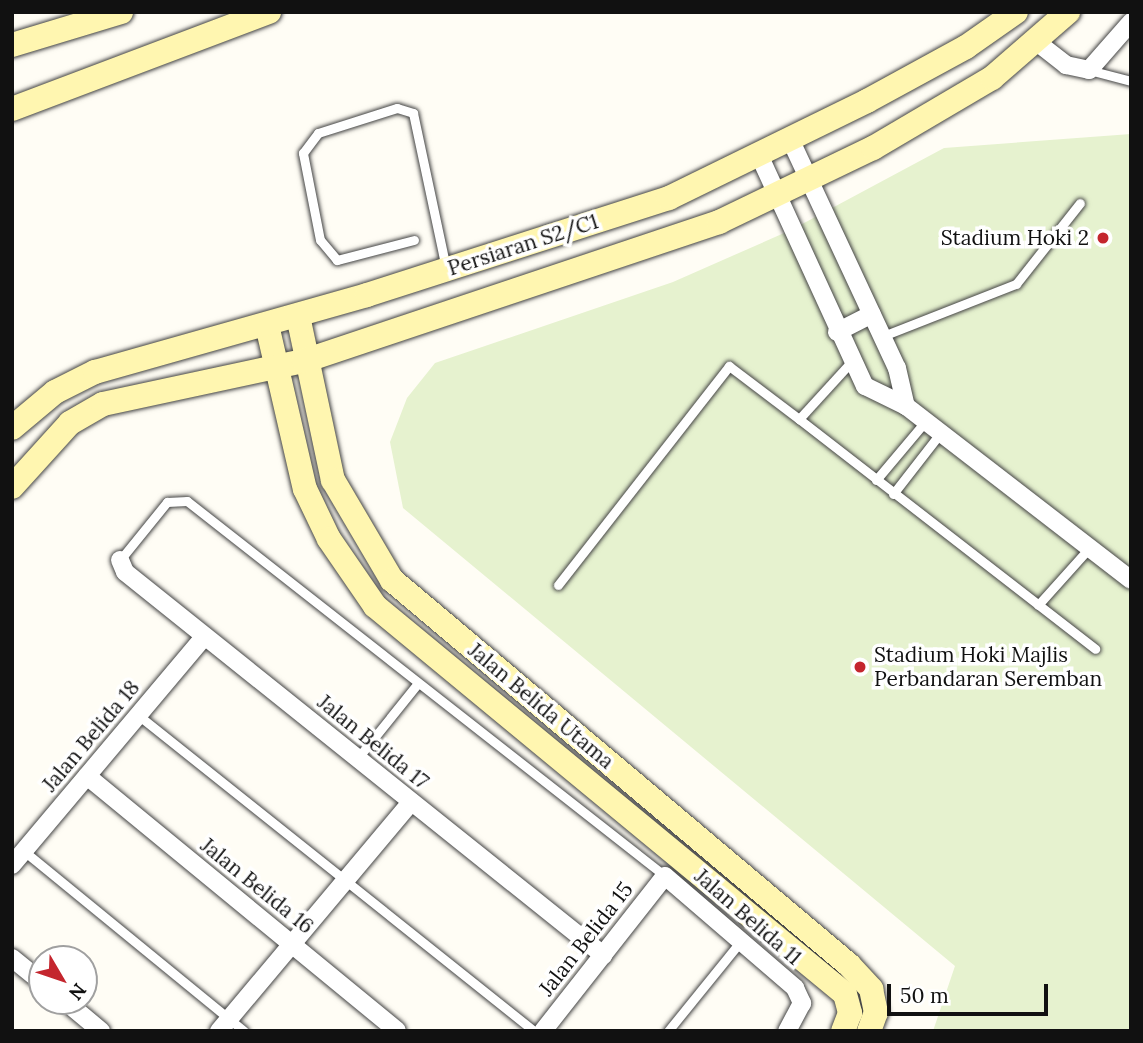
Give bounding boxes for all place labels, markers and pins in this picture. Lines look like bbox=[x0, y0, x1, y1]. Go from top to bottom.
place label: Stadium Hoki 2 bbox=[941, 225, 1089, 251]
marker: Stadium Hoki 2 bbox=[1095, 230, 1111, 246]
place label: Stadium Hoki Majlis Perbandaran Seremban bbox=[874, 642, 1102, 692]
marker: Stadium Hoki Majlis Perbandaran Seremban bbox=[852, 659, 868, 675]

